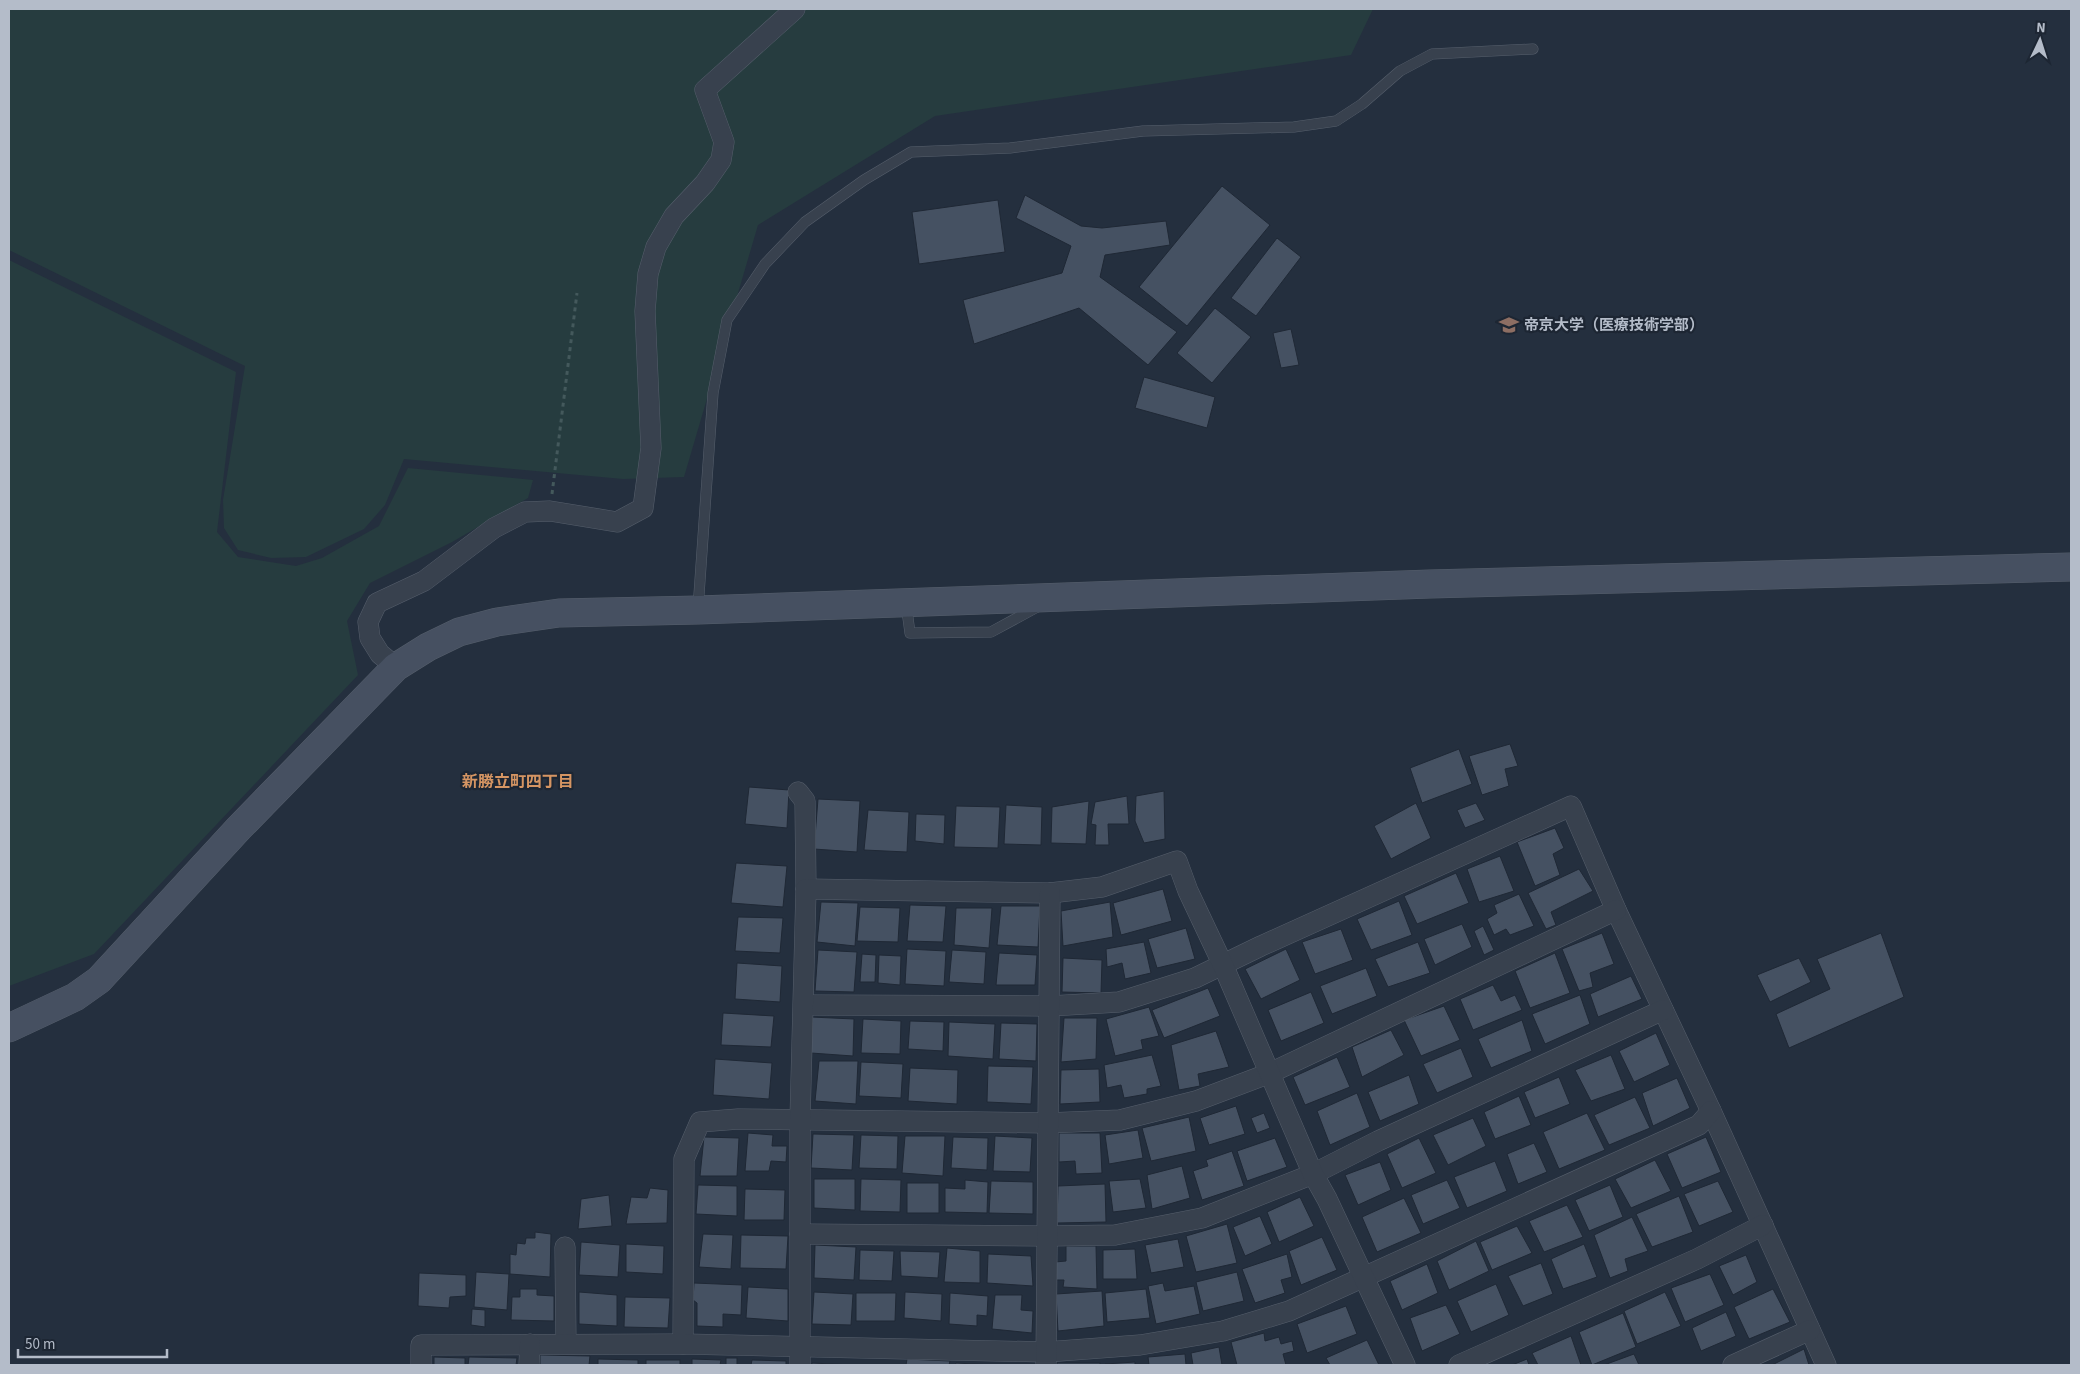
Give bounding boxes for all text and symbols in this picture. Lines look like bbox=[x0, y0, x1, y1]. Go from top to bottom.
north arrow bbox=[2015, 15, 2065, 65]
text: N bbox=[2035, 18, 2046, 38]
school or university icon: 帝京大学（医療技術学部） bbox=[1498, 314, 1520, 336]
place label: 帝京大学（医療技術学部） bbox=[1524, 315, 1704, 336]
district label: 新勝立町四丁目 bbox=[462, 771, 574, 793]
scale bar bbox=[18, 1326, 166, 1358]
text: 50 m bbox=[25, 1334, 55, 1355]

